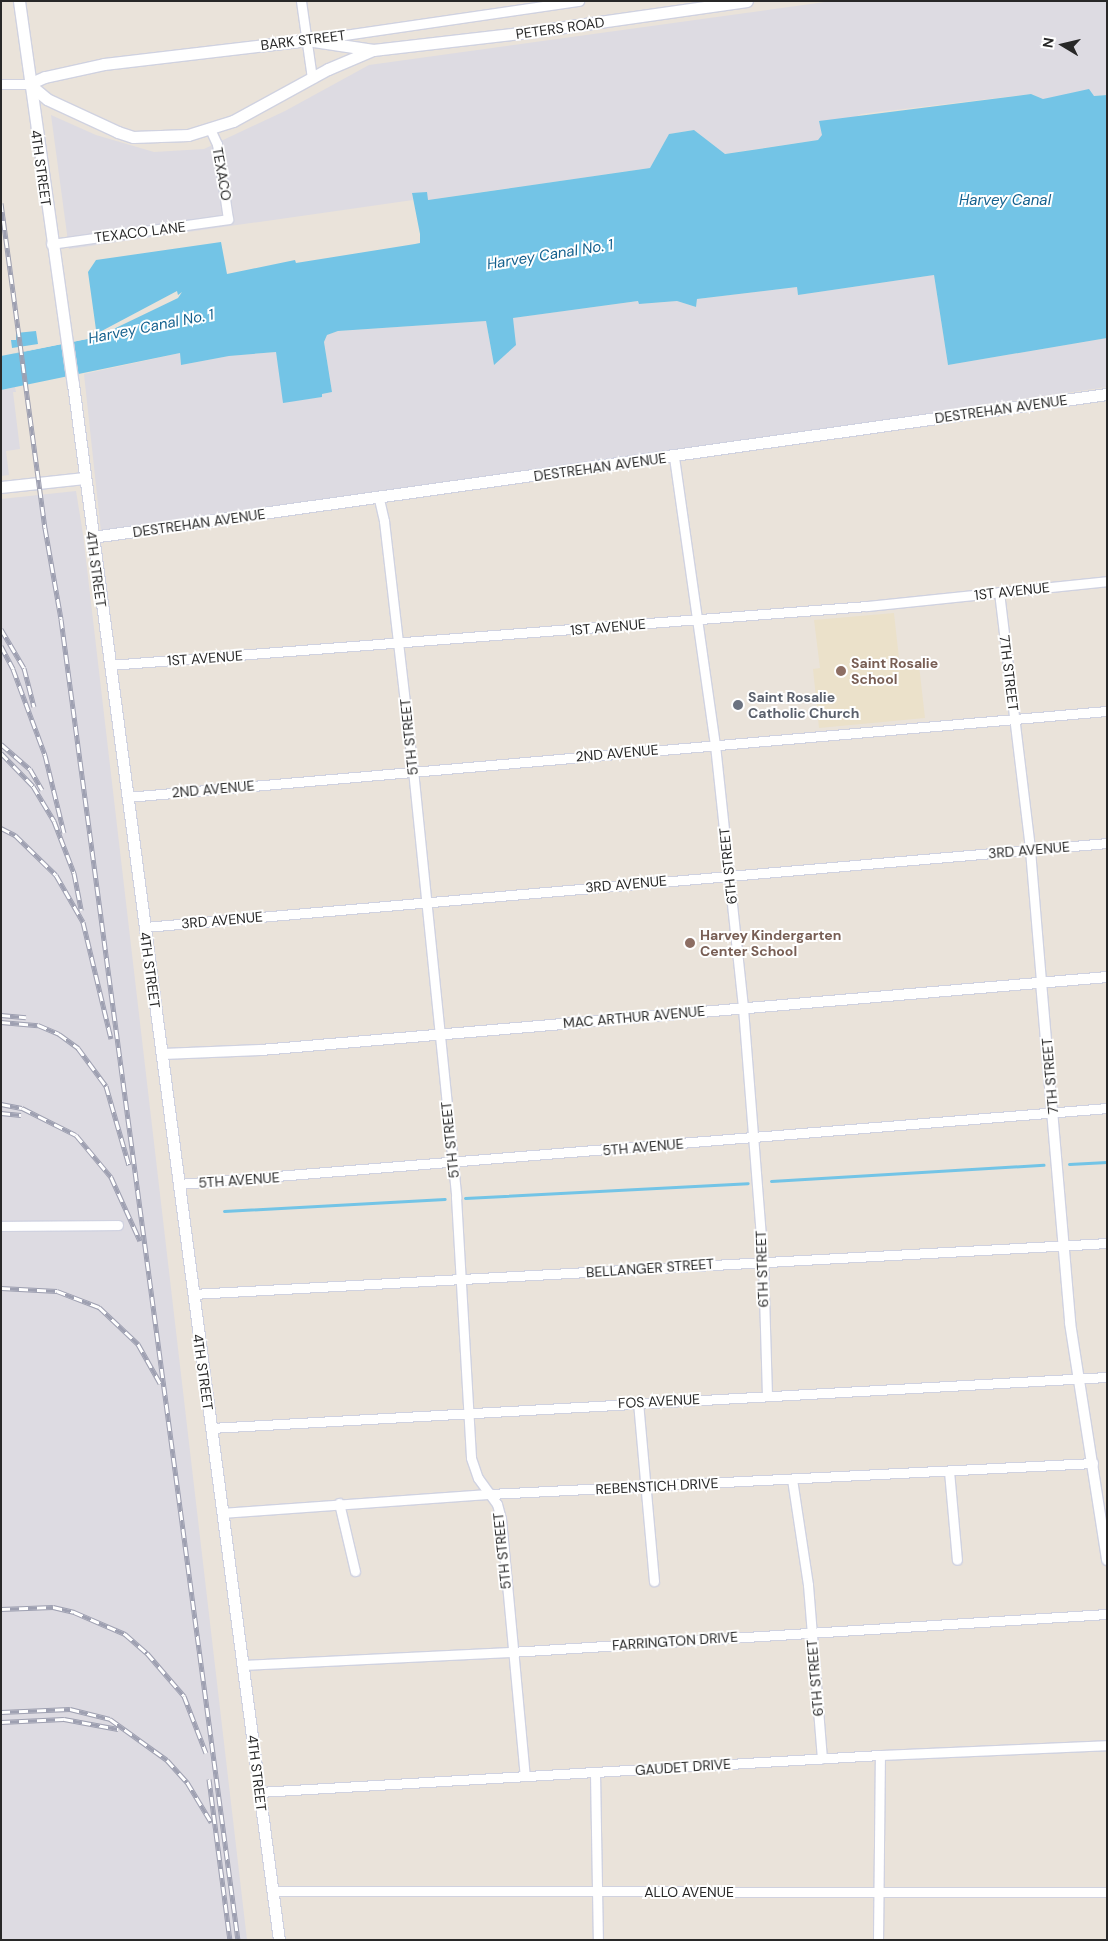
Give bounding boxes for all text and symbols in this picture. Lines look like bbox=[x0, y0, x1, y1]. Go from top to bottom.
street label: PETERS ROAD bbox=[515, 13, 605, 43]
north arrow bbox=[1038, 20, 1088, 70]
street label: BARK STREET bbox=[260, 26, 346, 54]
text: N bbox=[1038, 36, 1058, 49]
street label: 4TH STREET bbox=[27, 129, 55, 207]
street label: TEXACO bbox=[209, 146, 235, 202]
water label: Harvey Canal bbox=[959, 192, 1051, 210]
street label: TEXACO LANE bbox=[93, 218, 187, 246]
water label: Harvey Canal No. 1 bbox=[486, 236, 614, 274]
water label: Harvey Canal No. 1 bbox=[87, 306, 215, 348]
street label: DESTREHAN AVENUE bbox=[934, 391, 1068, 427]
street label: DESTREHAN AVENUE bbox=[533, 449, 667, 485]
street label: DESTREHAN AVENUE bbox=[132, 505, 266, 541]
street label: 4TH STREET bbox=[82, 530, 110, 608]
street label: 1ST AVENUE bbox=[973, 579, 1051, 603]
street label: 1ST AVENUE bbox=[570, 615, 646, 639]
street label: 7TH STREET bbox=[996, 634, 1022, 712]
street label: 1ST AVENUE bbox=[167, 647, 243, 669]
place label: Saint Rosalie School bbox=[851, 655, 938, 688]
marker: Saint Rosalie School bbox=[835, 665, 847, 677]
place label: Saint Rosalie Catholic Church bbox=[748, 689, 859, 722]
street label: 5TH STREET bbox=[397, 698, 421, 776]
marker: Saint Rosalie Catholic Church bbox=[732, 699, 744, 711]
street label: 2ND AVENUE bbox=[575, 741, 659, 765]
street label: 2ND AVENUE bbox=[171, 777, 255, 801]
street label: 6TH STREET bbox=[716, 827, 740, 905]
street label: 3RD AVENUE bbox=[987, 838, 1071, 862]
street label: 3RD AVENUE bbox=[584, 872, 668, 896]
street label: 3RD AVENUE bbox=[180, 908, 264, 932]
place label: Harvey Kindergarten Center School bbox=[700, 927, 841, 960]
street label: 4TH STREET bbox=[136, 931, 164, 1009]
marker: Harvey Kindergarten Center School bbox=[684, 937, 696, 949]
street label: MAC ARTHUR AVENUE bbox=[562, 1002, 706, 1032]
street label: 7TH STREET bbox=[1038, 1037, 1062, 1115]
street label: 5TH STREET bbox=[438, 1101, 462, 1179]
street label: 5TH AVENUE bbox=[602, 1135, 684, 1159]
street label: 5TH AVENUE bbox=[198, 1169, 280, 1191]
street label: 6TH STREET bbox=[752, 1230, 772, 1308]
street label: BELLANGER STREET bbox=[585, 1255, 715, 1281]
street label: 4TH STREET bbox=[189, 1333, 217, 1411]
street label: FOS AVENUE bbox=[618, 1390, 700, 1412]
street label: REBENSTICH DRIVE bbox=[595, 1474, 719, 1498]
street label: 5TH STREET bbox=[490, 1512, 514, 1590]
street label: FARRINGTON DRIVE bbox=[612, 1628, 738, 1654]
street label: 6TH STREET bbox=[803, 1639, 827, 1717]
street label: 4TH STREET bbox=[244, 1734, 270, 1812]
street label: GAUDET DRIVE bbox=[634, 1755, 732, 1779]
street label: ALLO AVENUE bbox=[644, 1884, 734, 1900]

